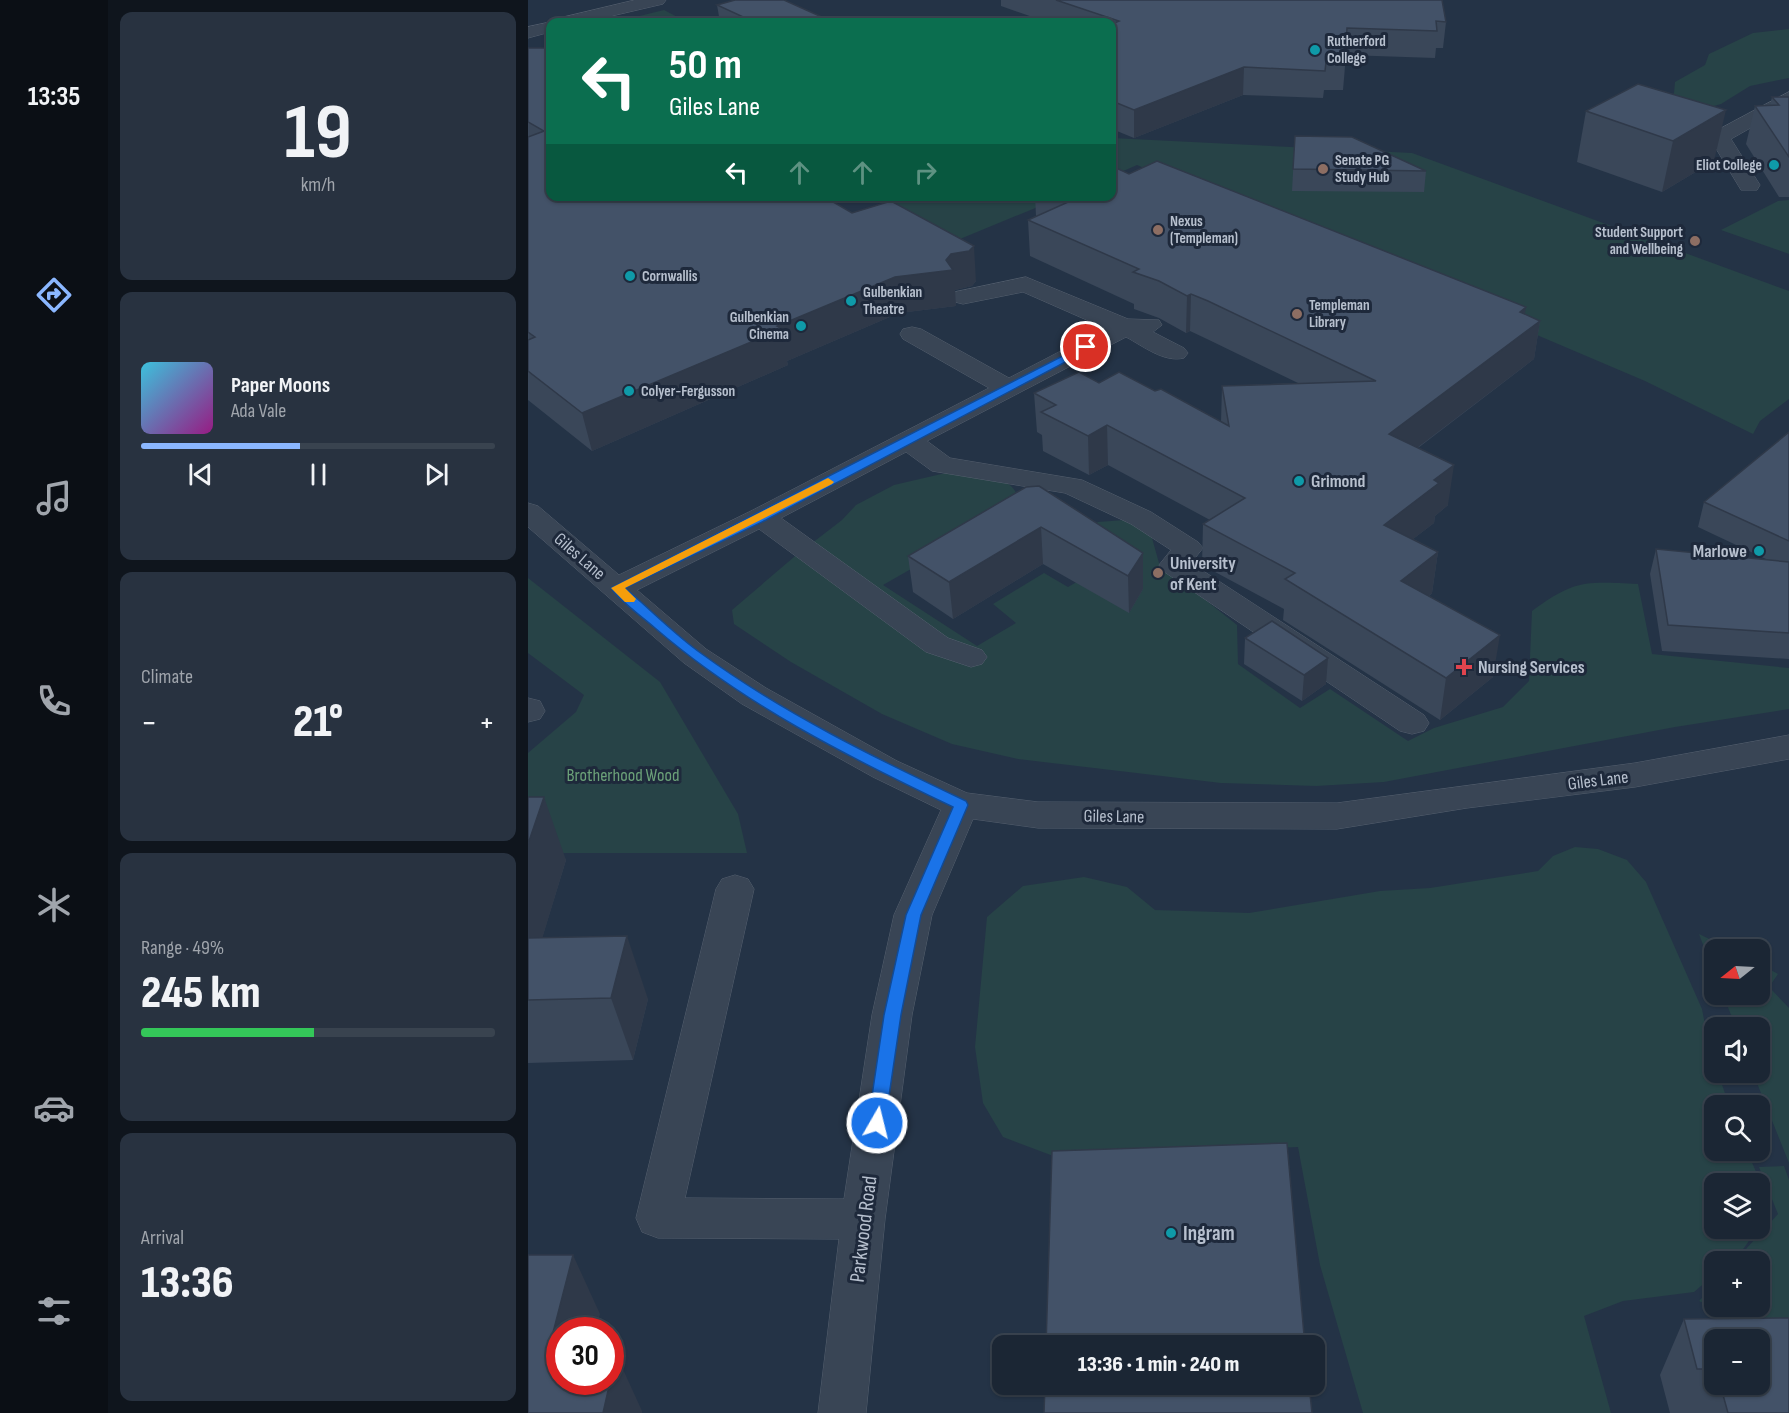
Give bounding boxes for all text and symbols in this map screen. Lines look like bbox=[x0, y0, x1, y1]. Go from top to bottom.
place label: Rutherford College bbox=[1327, 32, 1386, 68]
text: 50 m bbox=[669, 40, 742, 91]
icon: left bbox=[570, 42, 648, 120]
marker: Rutherford College bbox=[1308, 43, 1322, 57]
text: 13:35 bbox=[28, 81, 80, 113]
text: 19 bbox=[284, 87, 352, 180]
text: Giles Lane bbox=[669, 91, 760, 123]
place label: Senate PG Study Hub bbox=[1335, 151, 1389, 187]
icon: left bbox=[720, 156, 753, 189]
icon: ahead bbox=[783, 156, 816, 189]
icon: ahead bbox=[846, 156, 879, 189]
icon: right bbox=[909, 156, 942, 189]
place label: Eliot College bbox=[1696, 156, 1762, 175]
marker: Eliot College bbox=[1767, 158, 1781, 172]
marker: Senate PG Study Hub bbox=[1316, 162, 1330, 176]
text: km/h bbox=[301, 173, 335, 197]
place label: Nexus (Templeman) bbox=[1170, 212, 1238, 248]
marker: Nexus (Templeman) bbox=[1151, 223, 1165, 237]
place label: Student Support and Wellbeing bbox=[1595, 223, 1684, 259]
marker: Student Support and Wellbeing bbox=[1688, 234, 1702, 248]
place label: Cornwallis bbox=[642, 267, 698, 286]
marker: Cornwallis bbox=[623, 269, 637, 283]
icon: directions bbox=[33, 274, 75, 316]
place label: Gulbenkian Theatre bbox=[863, 283, 922, 319]
marker: Gulbenkian Theatre bbox=[844, 294, 858, 308]
place label: Templeman Library bbox=[1309, 296, 1370, 332]
marker: Templeman Library bbox=[1290, 307, 1304, 321]
place label: Gulbenkian Cinema bbox=[730, 308, 789, 344]
marker: Gulbenkian Cinema bbox=[794, 319, 808, 333]
pin bbox=[1060, 321, 1111, 372]
icon: arrive bbox=[1069, 330, 1102, 363]
text: Paper Moons bbox=[231, 372, 330, 399]
place label: Colyer-Fergusson bbox=[641, 382, 735, 401]
marker: Colyer-Fergusson bbox=[622, 384, 636, 398]
text: Ada Vale bbox=[231, 399, 286, 423]
icon: previous bbox=[184, 458, 217, 491]
icon: pause bbox=[302, 458, 335, 491]
icon: next bbox=[420, 458, 453, 491]
place label: Grimond bbox=[1311, 471, 1365, 492]
marker: Grimond bbox=[1292, 474, 1306, 488]
icon: music bbox=[33, 477, 75, 519]
street label: Giles Lane bbox=[550, 529, 610, 584]
place label: Marlowe bbox=[1693, 541, 1747, 562]
marker: Marlowe bbox=[1752, 544, 1766, 558]
place label: University of Kent bbox=[1170, 553, 1236, 595]
marker: University of Kent bbox=[1151, 566, 1165, 580]
place label: Nursing Services bbox=[1478, 657, 1585, 678]
marker: Nursing Services bbox=[1455, 658, 1473, 676]
text: Climate bbox=[141, 665, 193, 689]
icon: phone bbox=[33, 680, 75, 722]
text: 21° bbox=[293, 695, 343, 750]
text: − bbox=[141, 703, 157, 743]
text: + bbox=[479, 703, 495, 743]
park label: Brotherhood Wood bbox=[567, 765, 679, 786]
street label: Giles Lane bbox=[1567, 766, 1630, 795]
street label: Giles Lane bbox=[1083, 805, 1145, 828]
icon: climate bbox=[33, 884, 75, 926]
text: Range · 49% bbox=[141, 936, 224, 960]
north arrow bbox=[1704, 939, 1770, 1005]
map controls bbox=[1704, 939, 1770, 1395]
text: 245 km bbox=[141, 966, 261, 1021]
button: sound bbox=[1704, 1017, 1770, 1083]
icon: car bbox=[33, 1087, 75, 1129]
position arrow bbox=[845, 1091, 909, 1155]
button: search bbox=[1704, 1095, 1770, 1161]
button: layers bbox=[1704, 1173, 1770, 1239]
street label: Parkwood Road bbox=[845, 1174, 882, 1284]
place label: Ingram bbox=[1183, 1221, 1235, 1246]
text: Arrival bbox=[141, 1226, 184, 1250]
marker: Ingram bbox=[1164, 1226, 1178, 1240]
button: + bbox=[1704, 1251, 1770, 1317]
text: 13:36 bbox=[141, 1256, 234, 1311]
icon: filters bbox=[33, 1290, 75, 1332]
speed limit sign: 30 bbox=[546, 1317, 624, 1395]
button: − bbox=[1704, 1329, 1770, 1395]
text: 13:36 · 1 min · 240 m bbox=[1078, 1351, 1239, 1378]

